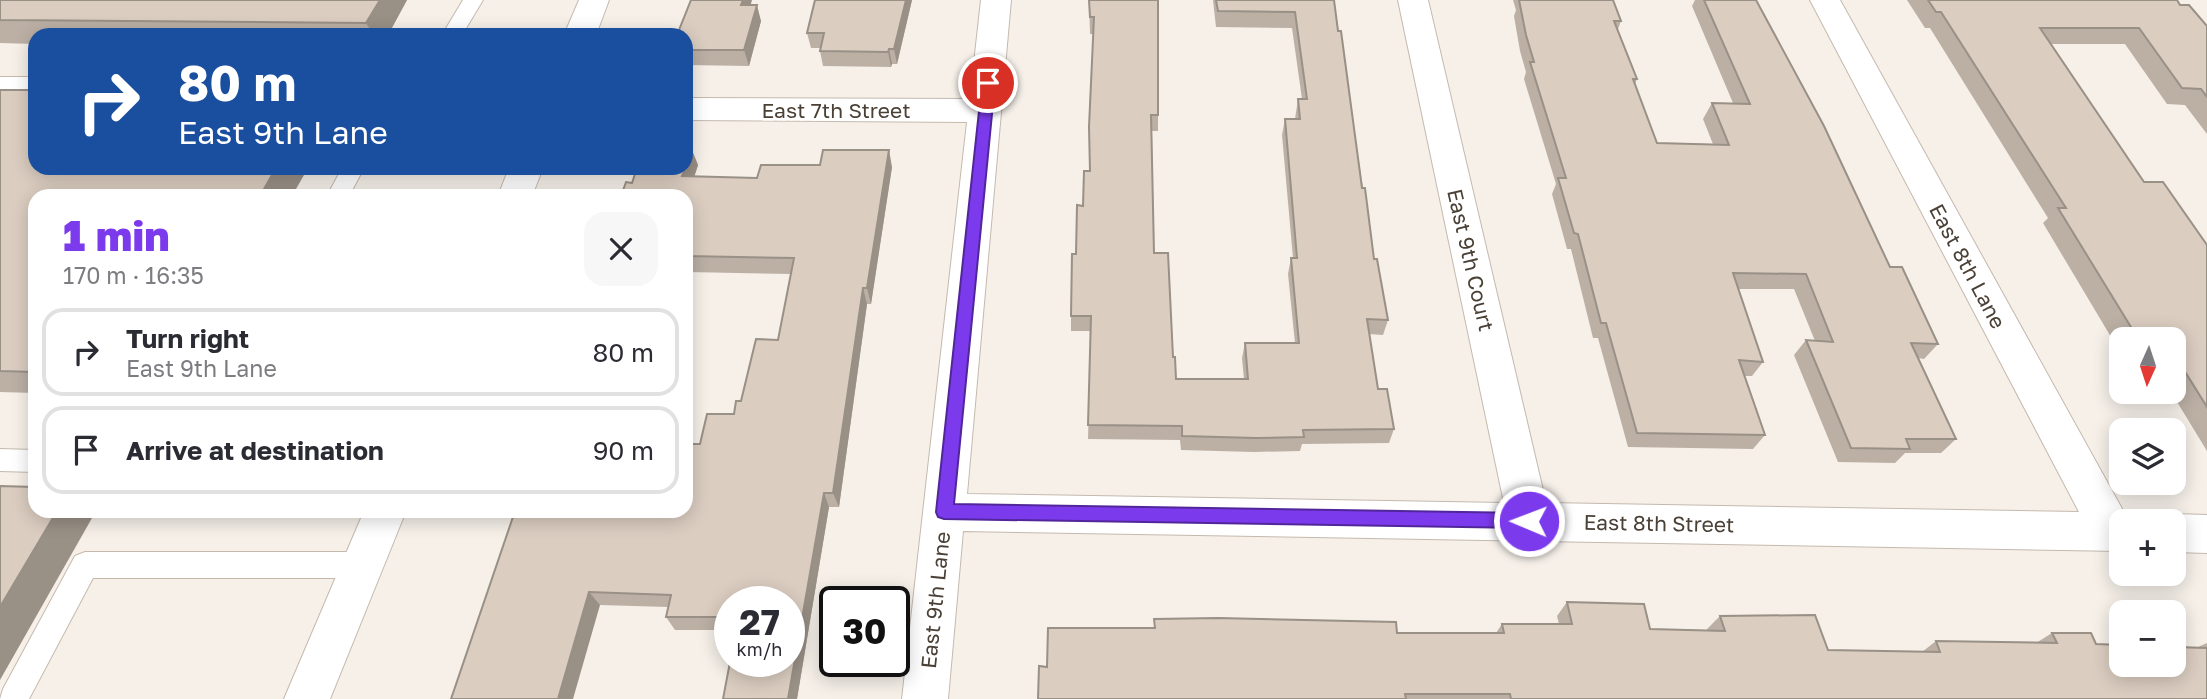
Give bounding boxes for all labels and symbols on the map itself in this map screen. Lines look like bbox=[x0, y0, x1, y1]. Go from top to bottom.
pin bbox=[958, 53, 1018, 113]
street label: East 7th Street bbox=[761, 97, 911, 123]
street label: East 9th Court bbox=[1442, 186, 1500, 334]
street label: East 8th Lane bbox=[1924, 199, 2012, 333]
north arrow bbox=[2109, 327, 2186, 404]
position arrow bbox=[1492, 484, 1566, 558]
street label: East 8th Street bbox=[1583, 509, 1735, 537]
street label: East 9th Lane bbox=[915, 530, 955, 670]
speed limit sign: 30 bbox=[819, 586, 910, 677]

